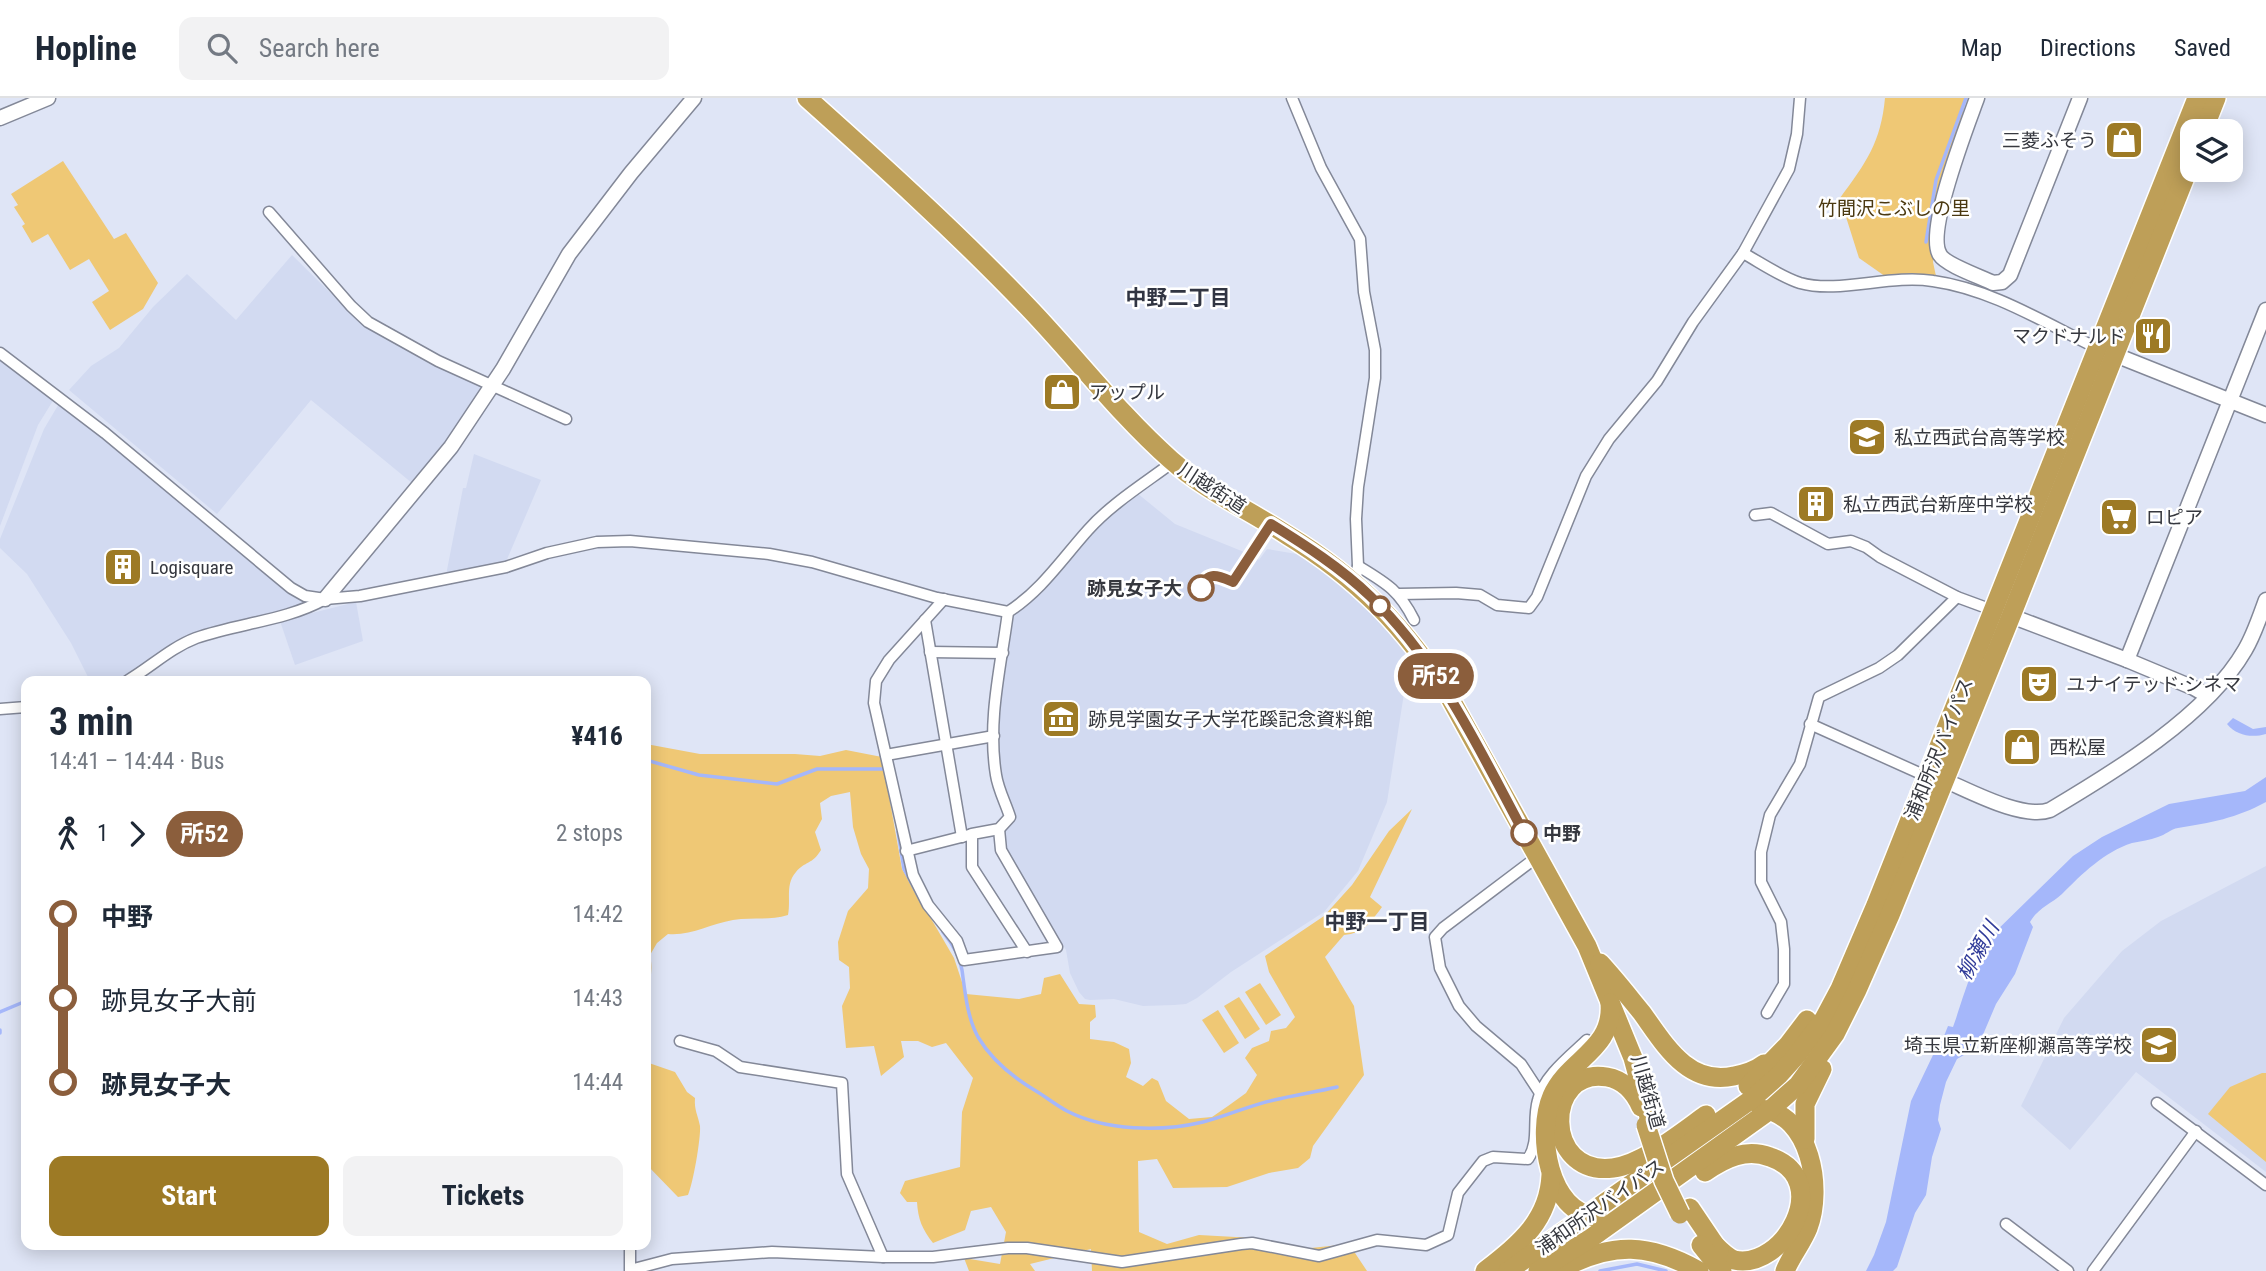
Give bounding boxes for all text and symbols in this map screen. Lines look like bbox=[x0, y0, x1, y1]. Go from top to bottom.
search box bbox=[179, 17, 669, 80]
text: Hopline bbox=[35, 29, 137, 68]
icon: search bbox=[203, 29, 241, 67]
text: Search here bbox=[259, 33, 380, 63]
text: Map bbox=[1961, 34, 2002, 62]
text: Directions bbox=[2040, 34, 2136, 62]
text: Saved bbox=[2174, 34, 2231, 62]
shop icon: 三菱ふそう bbox=[2103, 119, 2145, 161]
map controls bbox=[2180, 119, 2243, 182]
button: layers bbox=[2180, 119, 2243, 182]
place label: 三菱ふそう bbox=[2002, 129, 2097, 152]
park label: 竹間沢こぶしの里 bbox=[1818, 197, 1970, 220]
district label: 中野二丁目 bbox=[1126, 286, 1231, 310]
restaurant icon: マクドナルド bbox=[2132, 315, 2174, 357]
place label: マクドナルド bbox=[2012, 325, 2126, 348]
shop icon: アップル bbox=[1041, 371, 1083, 413]
place label: アップル bbox=[1089, 381, 1165, 404]
school or university icon: 私立西武台高等学校 bbox=[1846, 416, 1888, 458]
place label: 私立西武台高等学校 bbox=[1894, 426, 2065, 449]
street label: 川越街道 bbox=[1174, 458, 1250, 518]
building icon: 私立西武台新座中学校 bbox=[1795, 483, 1837, 525]
place label: 私立西武台新座中学校 bbox=[1843, 493, 2033, 516]
supermarket icon: ロピア bbox=[2098, 496, 2140, 538]
place label: ロピア bbox=[2146, 506, 2203, 529]
building icon: Logisquare bbox=[102, 546, 144, 588]
place label: Logisquare bbox=[150, 556, 233, 579]
marker: 跡見女子大 bbox=[1188, 575, 1214, 601]
place label: 跡見女子大 bbox=[1087, 577, 1182, 600]
unlabelled marker bbox=[1370, 596, 1390, 616]
line badge: 所52 bbox=[1396, 653, 1476, 699]
text: 所52 bbox=[1412, 662, 1460, 690]
theatre icon: ユナイテッド·シネマ bbox=[2018, 663, 2060, 705]
place label: ユナイテッド·シネマ bbox=[2066, 673, 2241, 696]
street label: 浦和所沢バイパス bbox=[1900, 674, 1978, 824]
museum icon: 跡見学園女子大学花蹊記念資料館 bbox=[1040, 698, 1082, 740]
text: 3 min bbox=[49, 700, 133, 744]
place label: 跡見学園女子大学花蹊記念資料館 bbox=[1088, 708, 1373, 731]
text: ¥416 bbox=[571, 721, 623, 751]
shop icon: 西松屋 bbox=[2001, 726, 2043, 768]
place label: 西松屋 bbox=[2049, 736, 2106, 759]
text: 14:41 – 14:44 · Bus bbox=[49, 748, 225, 775]
icon: walk bbox=[49, 815, 87, 853]
icon: forward bbox=[118, 815, 156, 853]
text: 1 bbox=[97, 820, 108, 847]
text: 所52 bbox=[180, 820, 229, 848]
text: 2 stops bbox=[556, 820, 623, 847]
marker: 中野 bbox=[1511, 820, 1537, 846]
place label: 中野 bbox=[1543, 822, 1581, 845]
text: 14:42 bbox=[572, 901, 623, 928]
text: 中野 bbox=[101, 902, 153, 932]
district label: 中野一丁目 bbox=[1325, 910, 1430, 934]
water label: 柳瀬川 bbox=[1952, 916, 2005, 984]
text: 14:43 bbox=[572, 985, 623, 1012]
text: 跡見女子大前 bbox=[101, 986, 257, 1016]
school or university icon: 埼玉県立新座柳瀬高等学校 bbox=[2138, 1024, 2180, 1066]
place label: 埼玉県立新座柳瀬高等学校 bbox=[1904, 1034, 2132, 1057]
street label: 川越街道 bbox=[1626, 1052, 1670, 1132]
text: 14:44 bbox=[572, 1069, 623, 1096]
text: 跡見女子大 bbox=[101, 1070, 231, 1100]
street label: 浦和所沢バイパス bbox=[1531, 1154, 1669, 1260]
button: Start bbox=[49, 1156, 329, 1236]
button: Tickets bbox=[343, 1156, 623, 1236]

